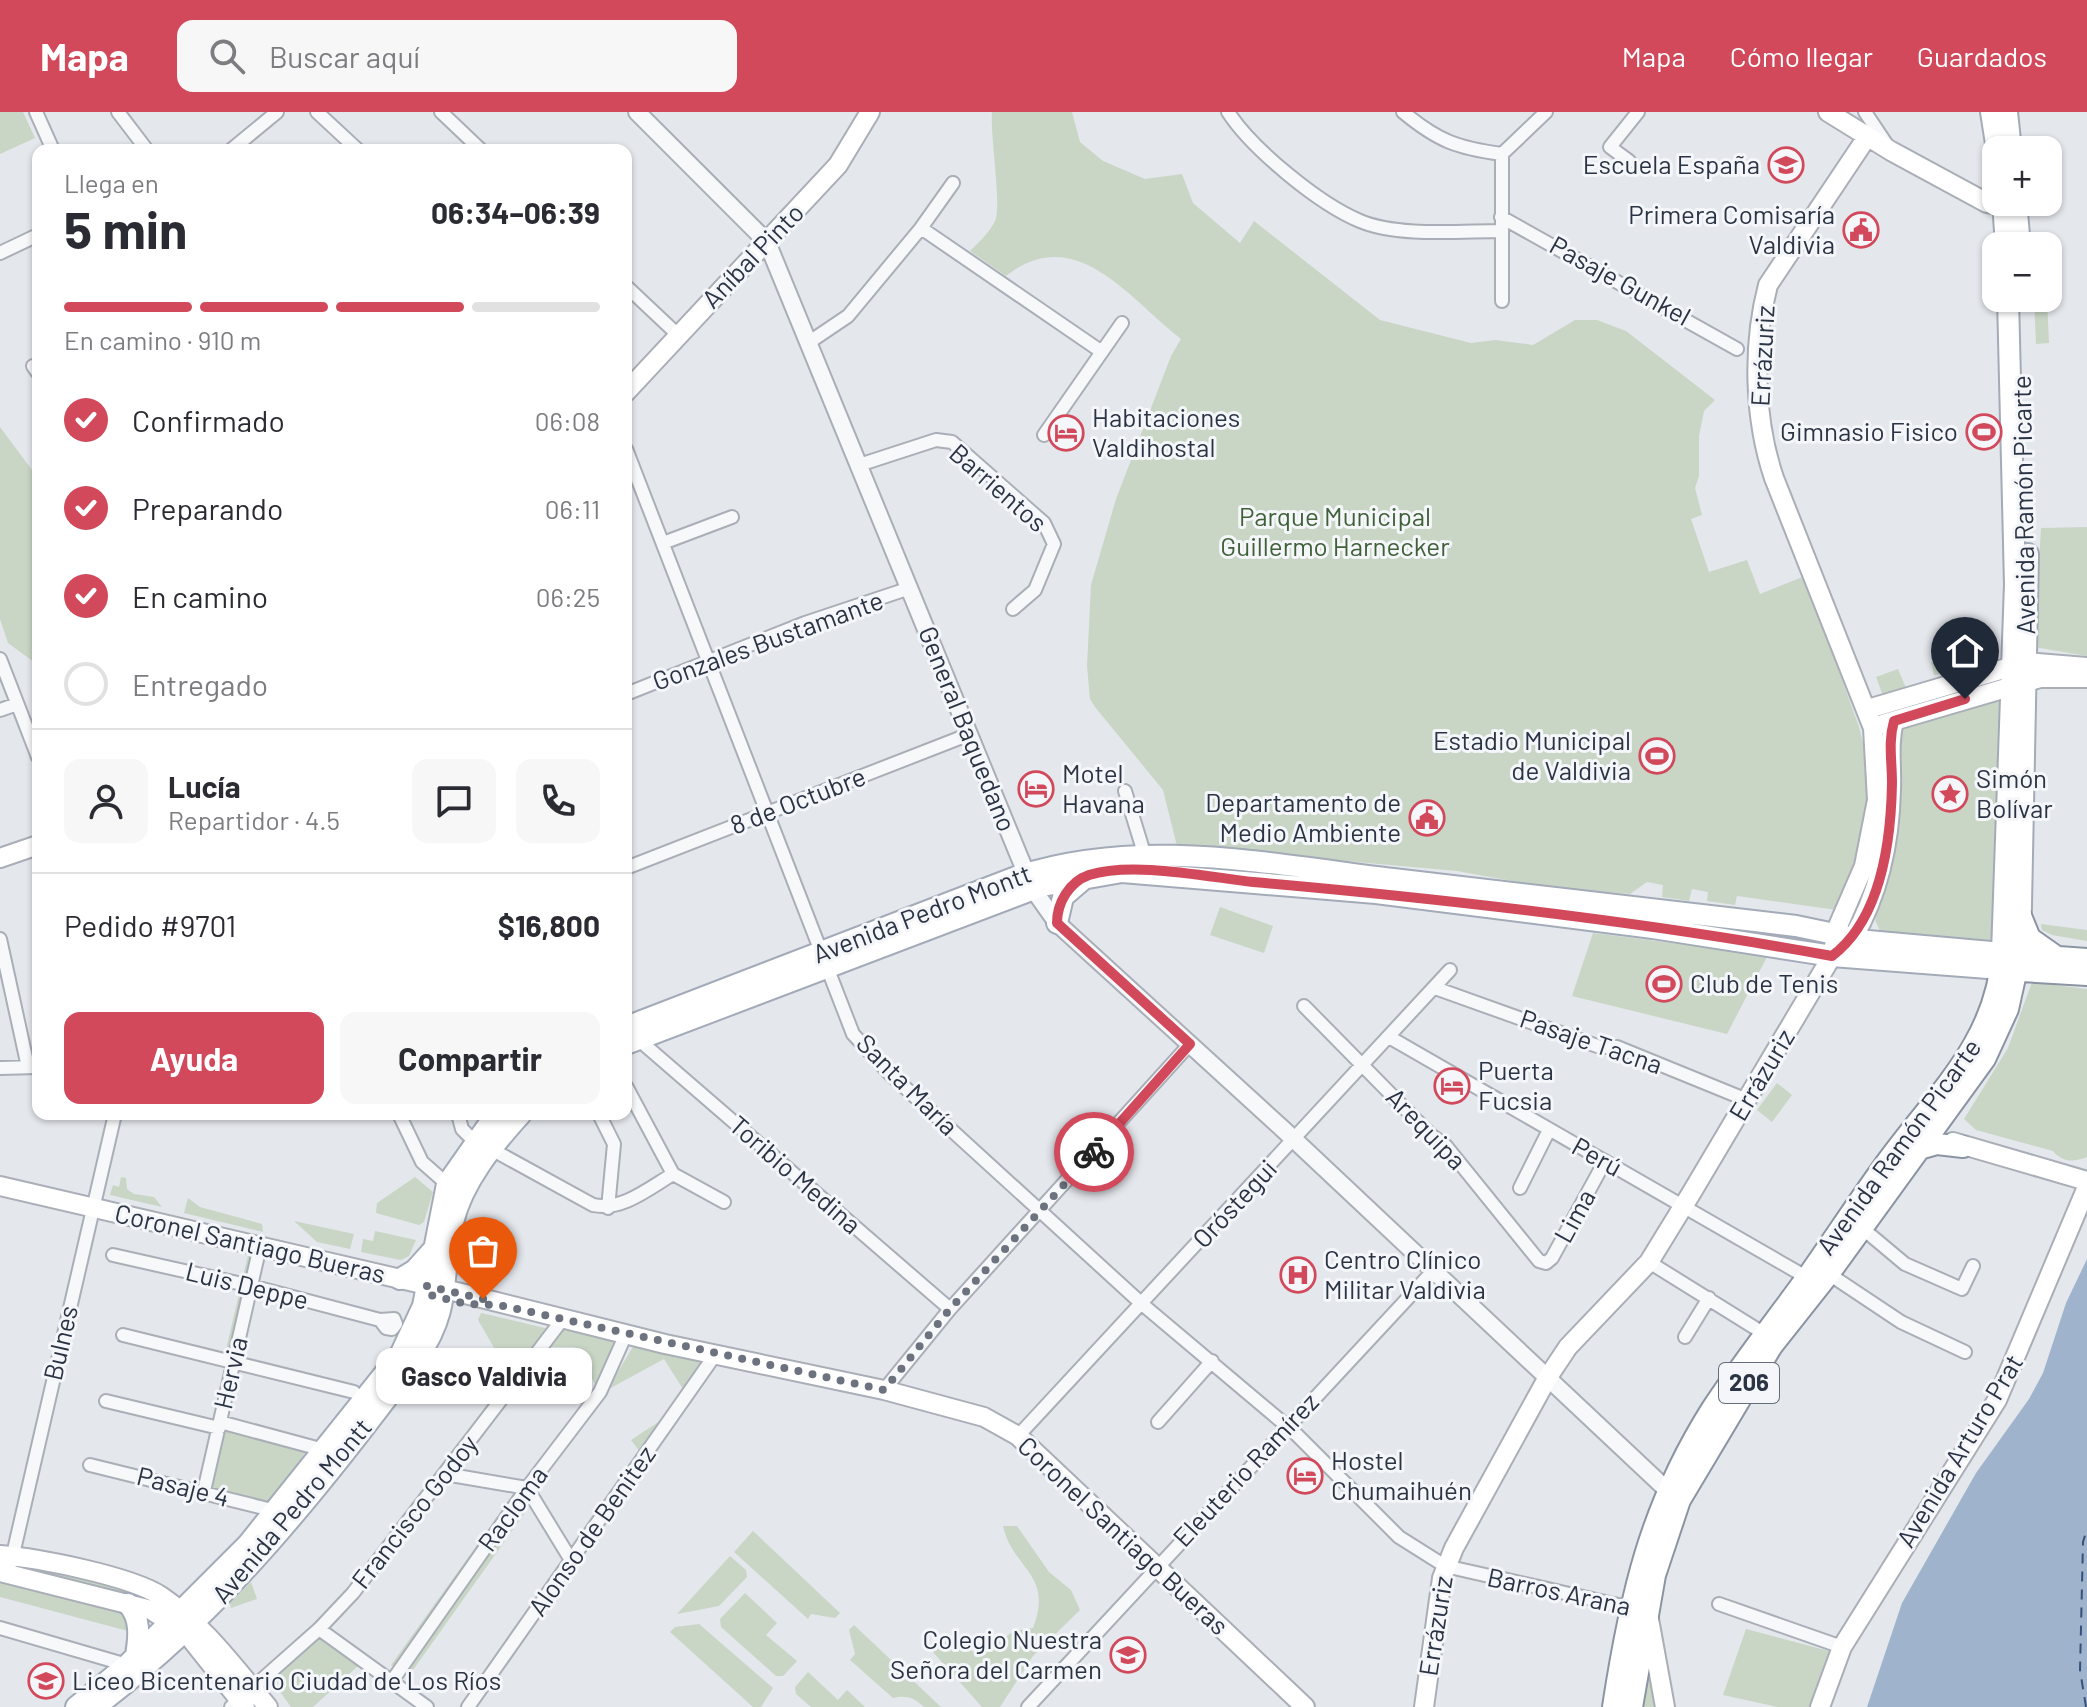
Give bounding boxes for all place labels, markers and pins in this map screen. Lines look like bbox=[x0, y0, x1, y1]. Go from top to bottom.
school or university icon: Escuela España bbox=[1767, 146, 1805, 184]
place label: Escuela España bbox=[1583, 148, 1760, 179]
place label: Primera Comisaría Valdivia bbox=[1628, 198, 1835, 259]
public building icon: Primera Comisaría Valdivia bbox=[1842, 211, 1880, 249]
place label: Habitaciones Valdihostal bbox=[1092, 401, 1240, 462]
sports icon: Gimnasio Fisico bbox=[1965, 413, 2003, 451]
hotel icon: Habitaciones Valdihostal bbox=[1047, 414, 1085, 452]
place label: Gimnasio Fisico bbox=[1780, 415, 1958, 446]
pin bbox=[1931, 617, 1999, 699]
place label: Estadio Municipal de Valdivia bbox=[1433, 724, 1631, 785]
sports icon: Estadio Municipal de Valdivia bbox=[1638, 737, 1676, 775]
place label: Motel Havana bbox=[1062, 757, 1145, 818]
place label: Simón Bolívar bbox=[1976, 762, 2053, 823]
hotel icon: Motel Havana bbox=[1017, 770, 1055, 808]
place icon: Simón Bolívar bbox=[1931, 775, 1969, 813]
place label: Departamento de Medio Ambiente bbox=[1205, 786, 1401, 847]
public building icon: Departamento de Medio Ambiente bbox=[1408, 799, 1446, 837]
sports icon: Club de Tenis bbox=[1645, 965, 1683, 1003]
place label: Club de Tenis bbox=[1690, 967, 1838, 998]
place label: Puerta Fucsia bbox=[1478, 1054, 1554, 1115]
hotel icon: Puerta Fucsia bbox=[1433, 1067, 1471, 1105]
pin bbox=[449, 1217, 517, 1299]
place label: Centro Clínico Militar Valdivia bbox=[1324, 1243, 1486, 1304]
hospital icon: Centro Clínico Militar Valdivia bbox=[1279, 1256, 1317, 1294]
callout: Gasco Valdivia bbox=[375, 1347, 591, 1403]
place label: Hostel Chumaihuén bbox=[1331, 1444, 1472, 1505]
hotel icon: Hostel Chumaihuén bbox=[1286, 1457, 1324, 1495]
place label: Colegio Nuestra Señora del Carmen bbox=[890, 1623, 1102, 1684]
school or university icon: Colegio Nuestra Señora del Carmen bbox=[1109, 1636, 1147, 1674]
school or university icon: Liceo Bicentenario Ciudad de Los Ríos bbox=[27, 1662, 65, 1700]
place label: Liceo Bicentenario Ciudad de Los Ríos bbox=[72, 1664, 501, 1695]

